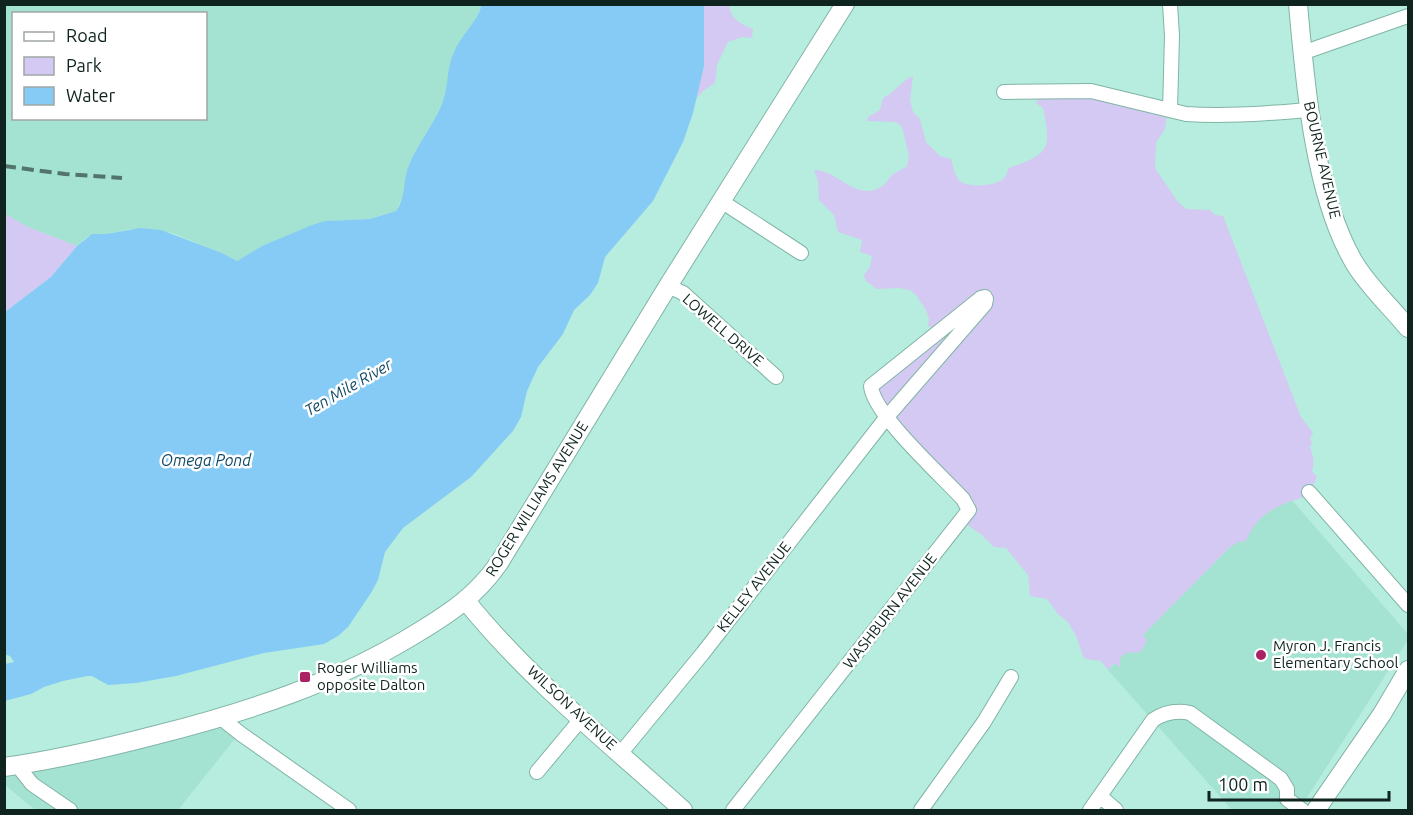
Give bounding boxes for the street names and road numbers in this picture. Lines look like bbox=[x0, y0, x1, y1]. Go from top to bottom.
street label: BOURNE AVENUE bbox=[1301, 100, 1344, 220]
street label: LOWELL DRIVE bbox=[679, 290, 767, 369]
street label: ROGER WILLIAMS AVENUE bbox=[482, 418, 591, 579]
street label: KELLEY AVENUE bbox=[713, 538, 794, 635]
street label: WASHBURN AVENUE bbox=[839, 550, 940, 672]
street label: WILSON AVENUE bbox=[524, 662, 620, 753]

